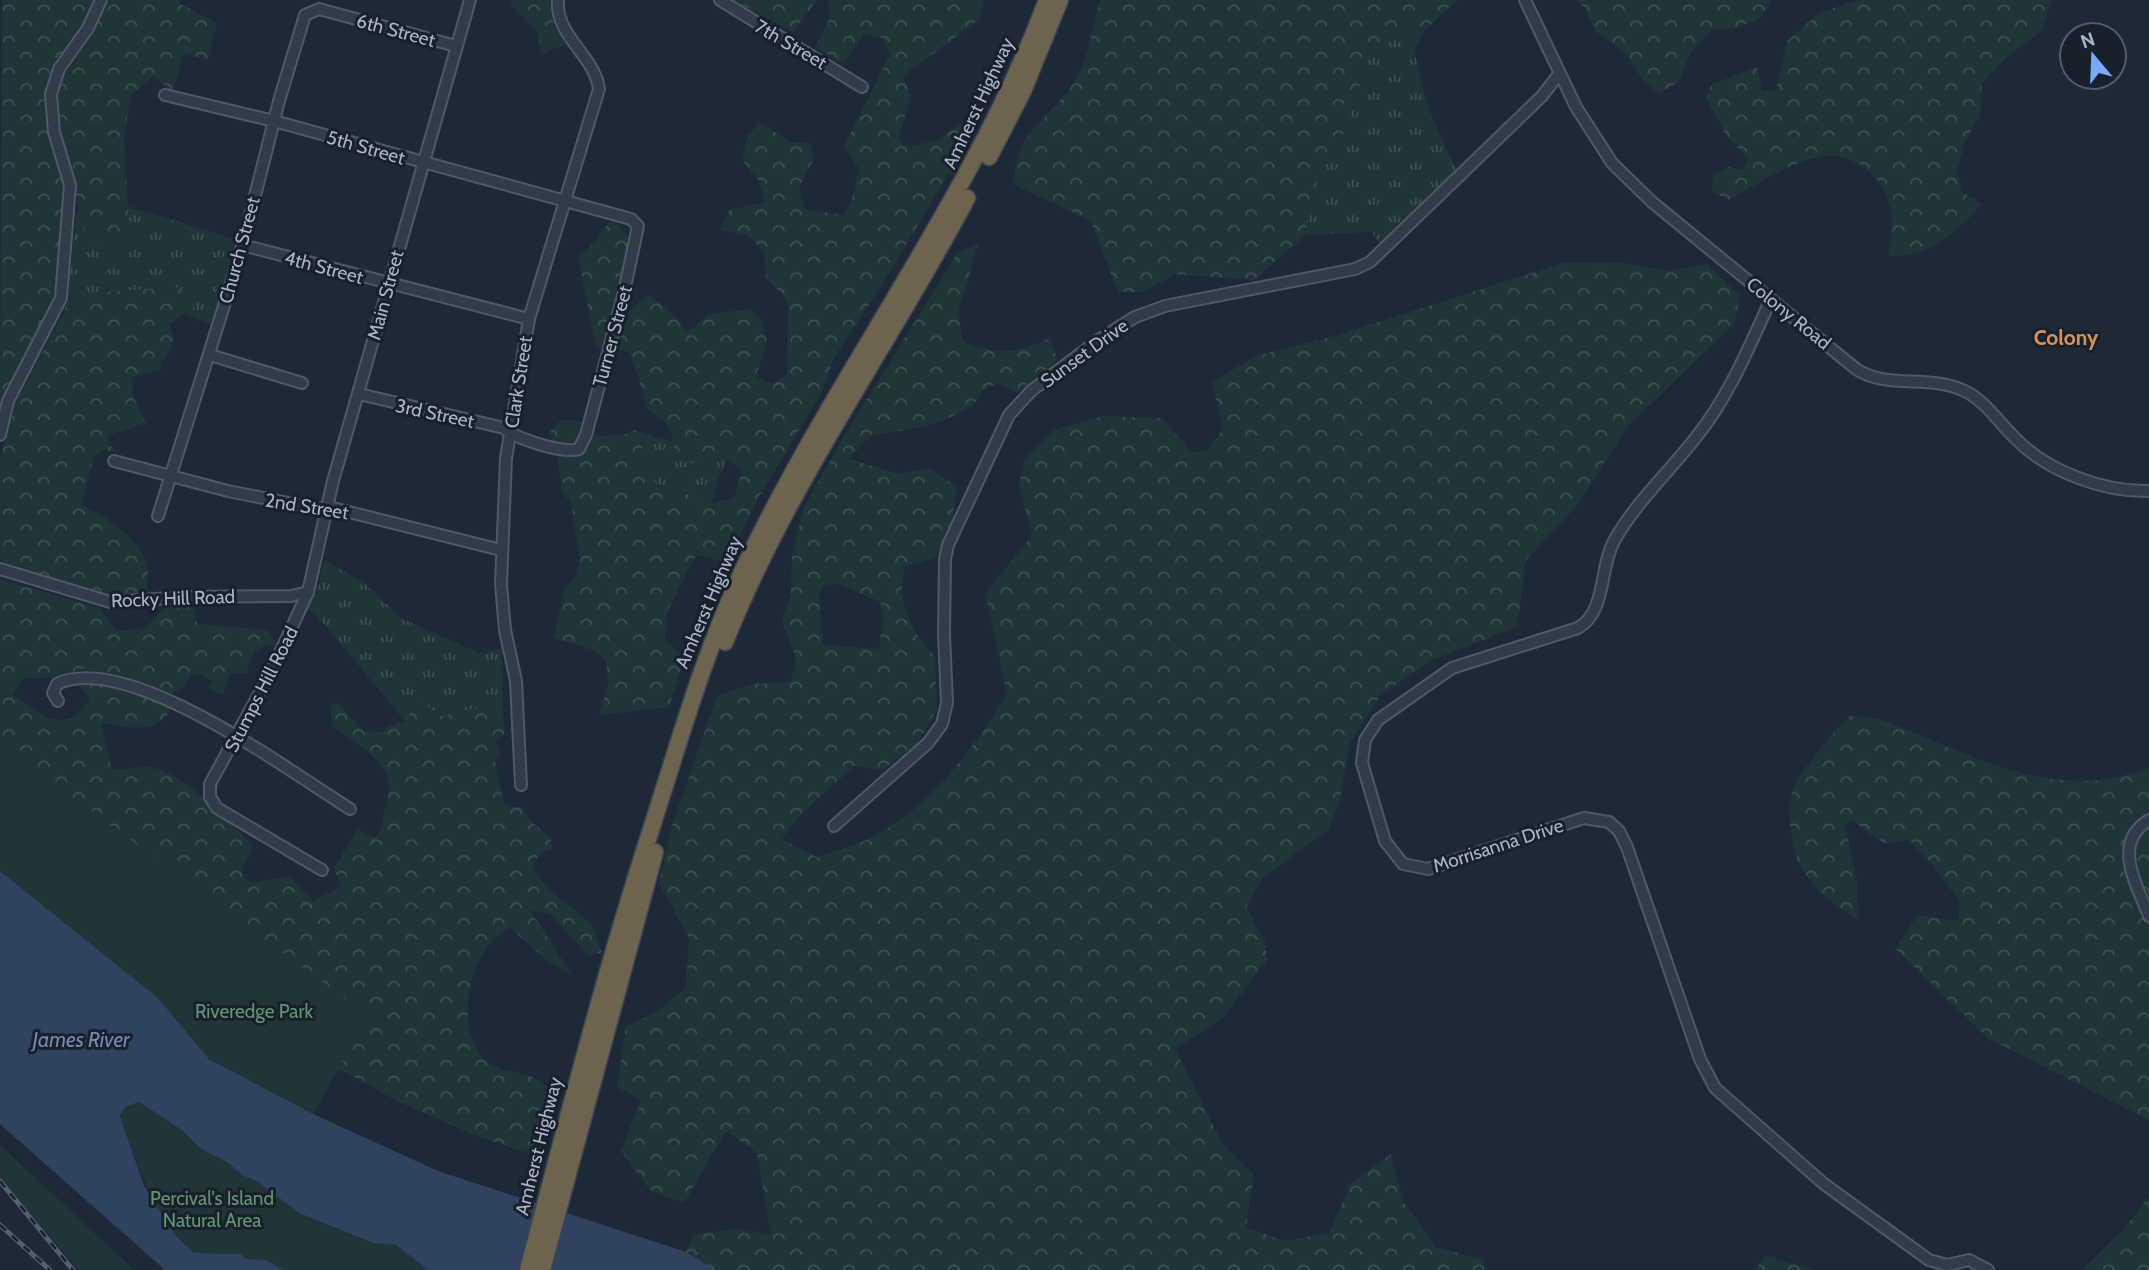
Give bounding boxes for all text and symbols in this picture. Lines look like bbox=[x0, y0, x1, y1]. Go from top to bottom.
street label: 6th Street bbox=[354, 9, 438, 52]
street label: 7th Street bbox=[751, 15, 831, 75]
north arrow bbox=[2058, 21, 2128, 91]
text: N bbox=[2078, 27, 2098, 53]
street label: Amherst Highway bbox=[938, 34, 1019, 172]
street label: 5th Street bbox=[324, 125, 408, 170]
street label: Church Street bbox=[214, 194, 265, 306]
street label: 4th Street bbox=[282, 246, 366, 289]
street label: Main Street bbox=[362, 247, 409, 343]
street label: Colony Road bbox=[1742, 272, 1836, 354]
street label: Turner Street bbox=[588, 282, 637, 389]
street label: Sunset Drive bbox=[1036, 314, 1133, 393]
district label: Colony bbox=[2034, 325, 2099, 350]
street label: Clark Street bbox=[500, 334, 537, 430]
street label: 3rd Street bbox=[394, 394, 477, 433]
street label: 2nd Street bbox=[264, 489, 351, 525]
street label: Amherst Highway bbox=[670, 532, 747, 672]
street label: Rocky Hill Road bbox=[111, 585, 236, 612]
street label: Stumps Hill Road bbox=[220, 622, 303, 756]
street label: Morrisanna Drive bbox=[1430, 813, 1567, 877]
park label: Riveredge Park bbox=[195, 1000, 313, 1023]
water label: James River bbox=[31, 1027, 131, 1052]
street label: Amherst Highway bbox=[510, 1074, 567, 1218]
park label: Percival's Island Natural Area bbox=[150, 1187, 274, 1232]

